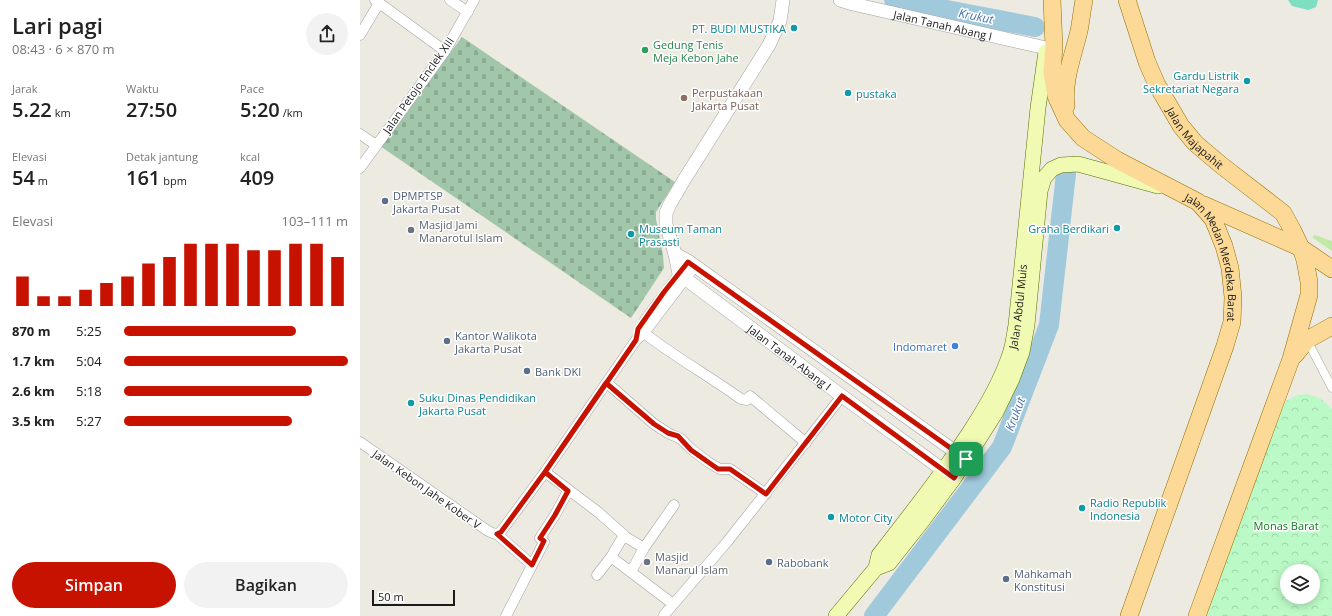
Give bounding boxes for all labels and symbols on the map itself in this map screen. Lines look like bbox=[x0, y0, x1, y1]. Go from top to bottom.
water label: Krukut bbox=[957, 4, 996, 28]
street label: Jalan Tanah Abang I bbox=[891, 6, 994, 43]
place label: PT. BUDI MUSTIKA bbox=[692, 21, 786, 36]
marker: PT. BUDI MUSTIKA bbox=[789, 23, 799, 33]
street label: Jalan Petojo Enclek XIII bbox=[378, 34, 457, 137]
place label: Gedung Tenis Meja Kebon Jahe bbox=[653, 37, 739, 65]
marker: Gedung Tenis Meja Kebon Jahe bbox=[640, 45, 650, 55]
place label: Gardu Listrik Sekretariat Negara bbox=[1143, 68, 1239, 96]
marker: Gardu Listrik Sekretariat Negara bbox=[1242, 76, 1252, 86]
place label: Perpustakaan Jakarta Pusat bbox=[691, 85, 763, 113]
place label: pustaka bbox=[856, 86, 897, 101]
marker: pustaka bbox=[843, 88, 853, 98]
marker: Perpustakaan Jakarta Pusat bbox=[679, 93, 689, 103]
street label: Jalan Majapahit bbox=[1163, 103, 1227, 172]
place label: DPMPTSP Jakarta Pusat bbox=[392, 188, 460, 216]
street label: Jalan Medan Merdeka Barat bbox=[1181, 189, 1241, 322]
marker: DPMPTSP Jakarta Pusat bbox=[380, 196, 390, 206]
place label: Masjid Jami Manarotul Islam bbox=[419, 217, 503, 245]
place label: Museum Taman Prasasti bbox=[639, 221, 722, 249]
place label: Graha Berdikari bbox=[1028, 221, 1109, 236]
marker: Graha Berdikari bbox=[1112, 223, 1122, 233]
marker: Masjid Jami Manarotul Islam bbox=[406, 225, 416, 235]
marker: Museum Taman Prasasti bbox=[626, 229, 636, 239]
street label: Jalan Abdul Muis bbox=[1004, 263, 1030, 351]
street label: Jalan Tanah Abang I bbox=[744, 320, 835, 393]
place label: Kantor Walikota Jakarta Pusat bbox=[454, 328, 537, 356]
marker: Kantor Walikota Jakarta Pusat bbox=[442, 336, 452, 346]
place label: Indomaret bbox=[893, 339, 947, 354]
marker: Indomaret bbox=[950, 341, 960, 351]
place label: Bank DKI bbox=[535, 364, 581, 379]
marker: Bank DKI bbox=[522, 366, 532, 376]
place label: Suku Dinas Pendidikan Jakarta Pusat bbox=[418, 390, 536, 418]
water label: Krukut bbox=[1001, 394, 1030, 433]
marker: Suku Dinas Pendidikan Jakarta Pusat bbox=[406, 398, 416, 408]
pin bbox=[949, 442, 983, 476]
street label: Jalan Kebon Jahe Kober V bbox=[369, 445, 484, 532]
place label: Radio Republik Indonesia bbox=[1090, 495, 1167, 523]
marker: Radio Republik Indonesia bbox=[1077, 503, 1087, 513]
place label: Motor City bbox=[839, 510, 893, 525]
marker: Motor City bbox=[826, 512, 836, 522]
park label: Monas Barat bbox=[1253, 518, 1319, 533]
place label: Masjid Manarul Islam bbox=[655, 549, 728, 577]
place label: Rabobank bbox=[777, 555, 829, 570]
marker: Masjid Manarul Islam bbox=[642, 557, 652, 567]
marker: Rabobank bbox=[764, 557, 774, 567]
place label: Mahkamah Konstitusi bbox=[1014, 566, 1072, 594]
marker: Mahkamah Konstitusi bbox=[1001, 574, 1011, 584]
scale bar bbox=[372, 588, 455, 607]

